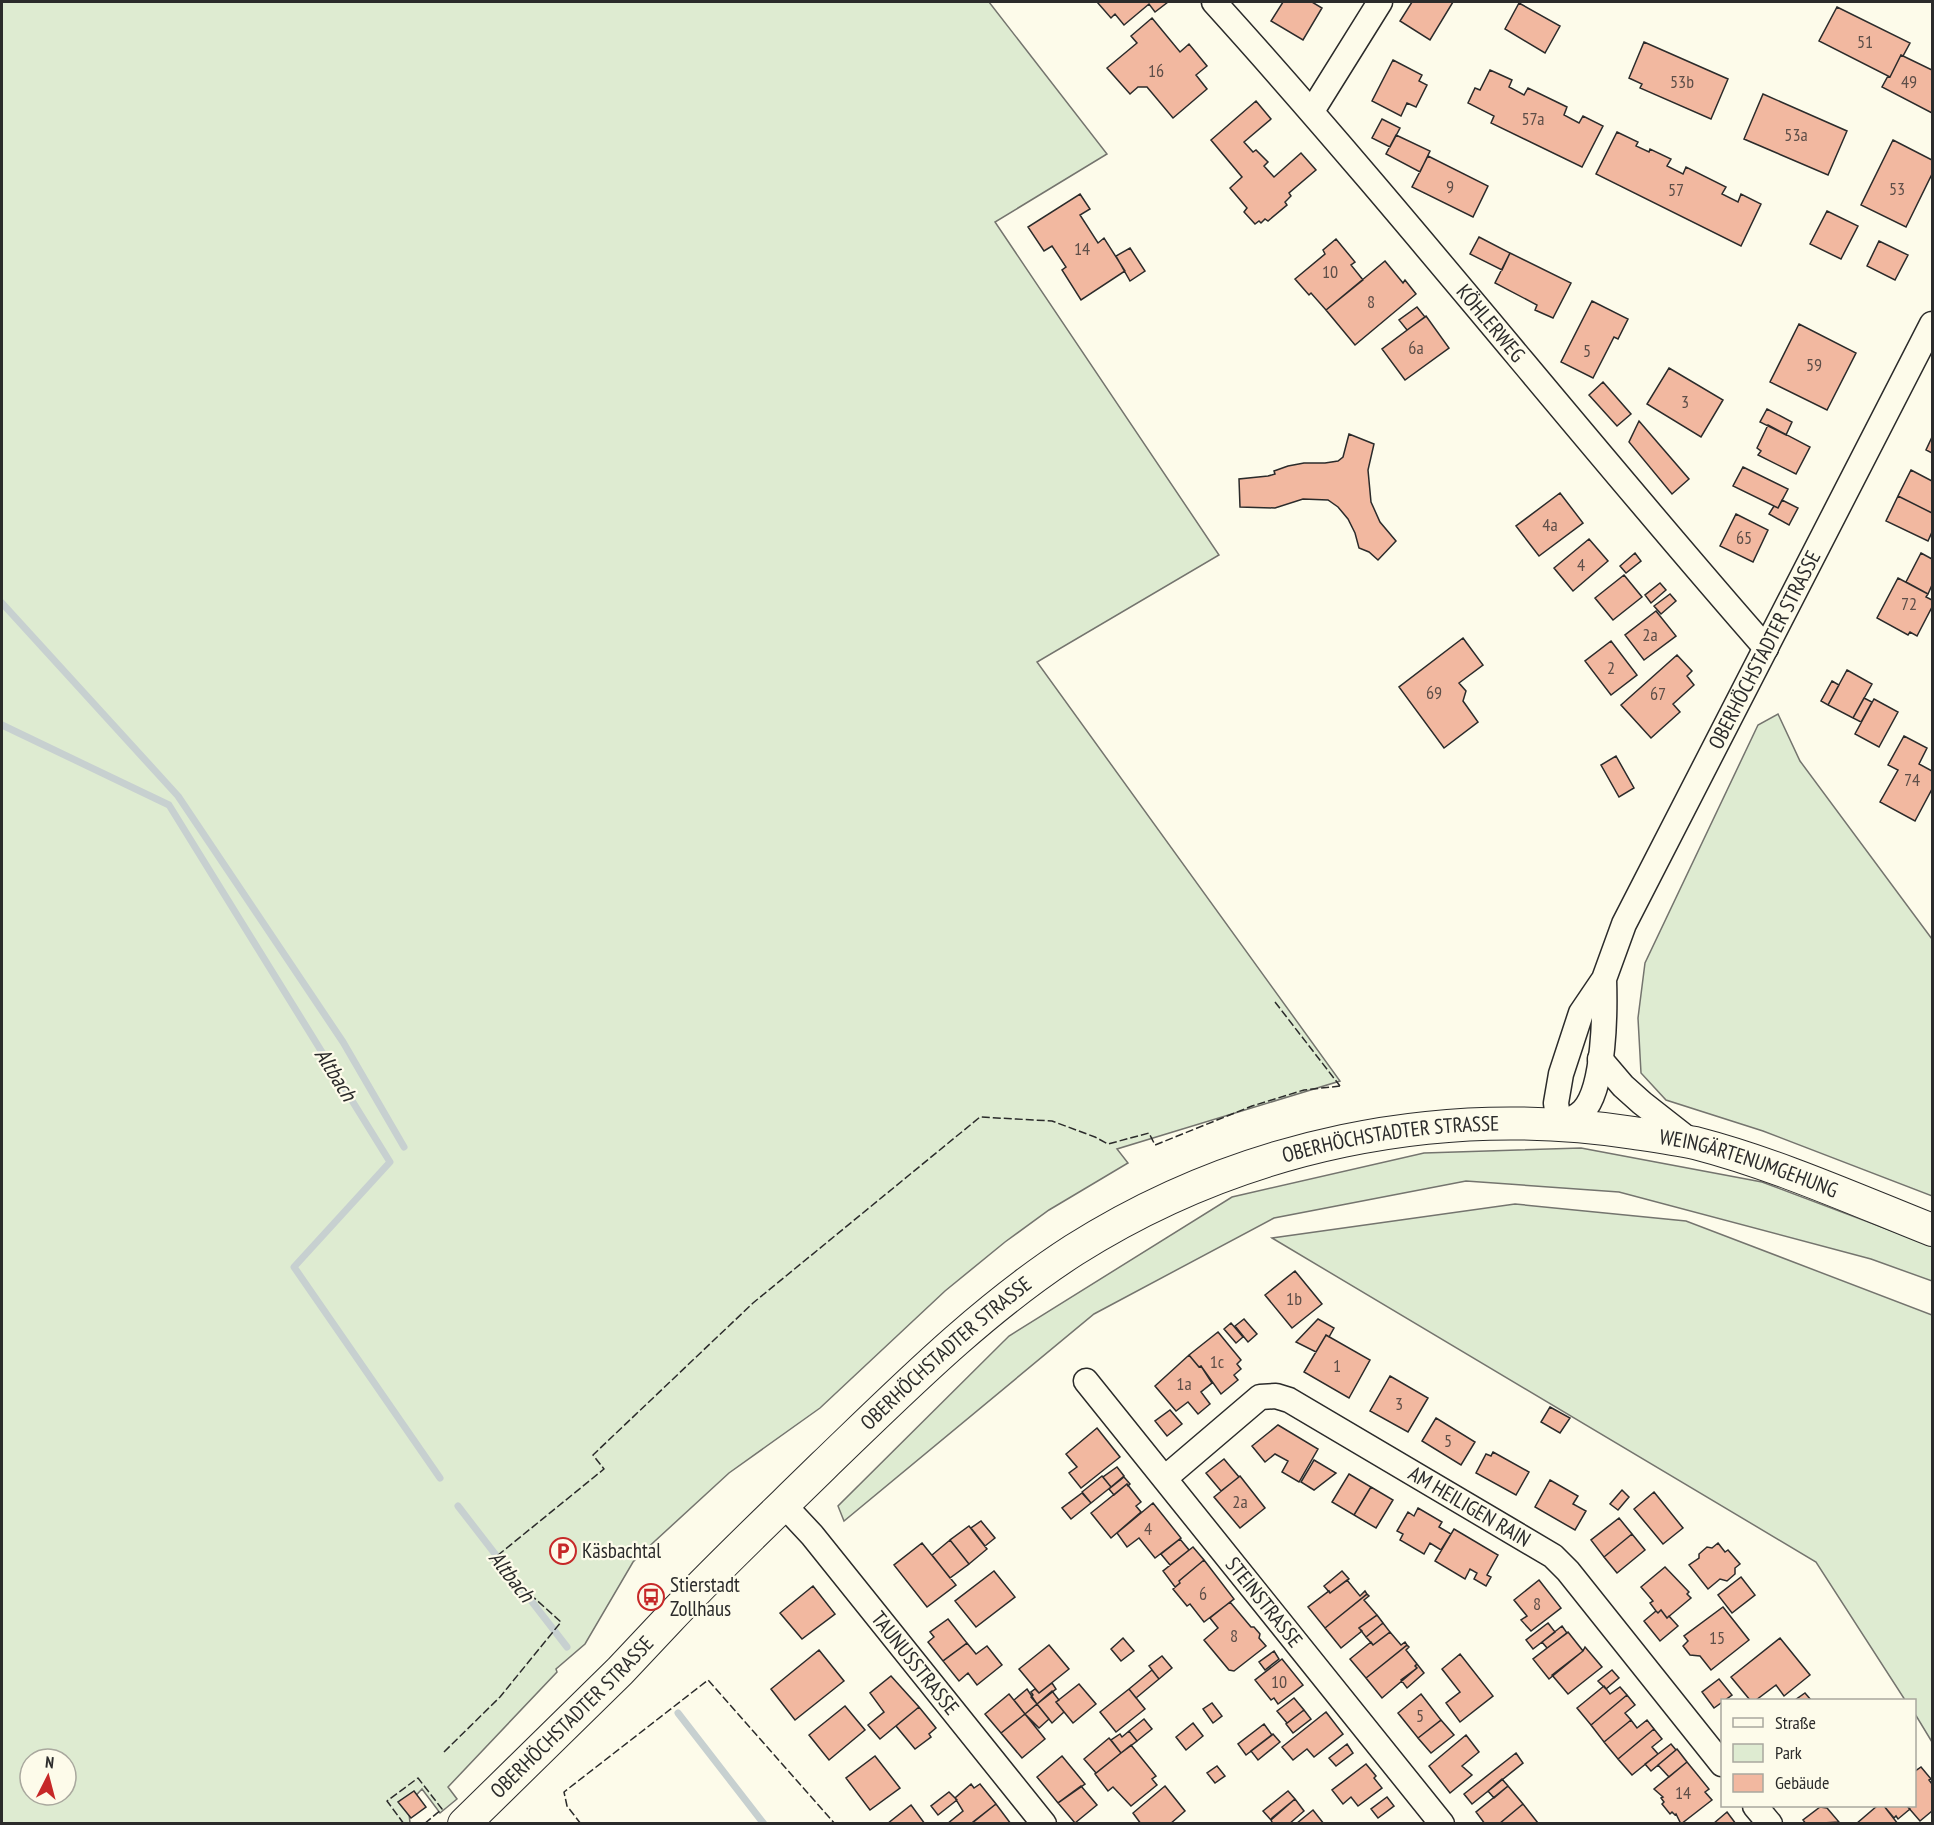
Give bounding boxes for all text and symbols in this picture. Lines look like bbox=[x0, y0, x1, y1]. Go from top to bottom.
house number: 51 bbox=[1857, 30, 1873, 53]
house number: 16 bbox=[1148, 59, 1164, 82]
house number: 53b bbox=[1670, 70, 1694, 93]
house number: 49 bbox=[1901, 70, 1917, 93]
house number: 57a bbox=[1521, 107, 1545, 130]
house number: 53a bbox=[1784, 123, 1808, 146]
house number: 9 bbox=[1446, 175, 1454, 198]
house number: 53 bbox=[1889, 177, 1905, 200]
house number: 57 bbox=[1668, 178, 1684, 201]
house number: 14 bbox=[1074, 237, 1090, 260]
house number: 10 bbox=[1322, 260, 1338, 283]
street label: KÖHLERWEG bbox=[1451, 278, 1531, 367]
house number: 8 bbox=[1367, 290, 1375, 313]
house number: 6a bbox=[1408, 336, 1424, 359]
house number: 5 bbox=[1583, 339, 1591, 362]
house number: 59 bbox=[1806, 353, 1822, 376]
house number: 3 bbox=[1681, 390, 1689, 413]
house number: 4a bbox=[1542, 513, 1558, 536]
house number: 65 bbox=[1736, 526, 1752, 549]
street label: OBERHÖCHSTADTER STRASSE bbox=[1702, 546, 1826, 753]
house number: 4 bbox=[1577, 553, 1585, 576]
house number: 72 bbox=[1901, 592, 1917, 615]
house number: 2a bbox=[1642, 623, 1658, 646]
house number: 2 bbox=[1607, 656, 1615, 679]
house number: 69 bbox=[1426, 681, 1442, 704]
house number: 67 bbox=[1650, 682, 1666, 705]
house number: 74 bbox=[1904, 768, 1920, 791]
water label: Altbach bbox=[309, 1042, 364, 1107]
street label: OBERHÖCHSTADTER STRASSE bbox=[1279, 1110, 1499, 1169]
street label: WEINGÄRTENUMGEHUNG bbox=[1657, 1123, 1842, 1204]
street label: OBERHÖCHSTADTER STRASSE bbox=[854, 1270, 1037, 1436]
house number: 1b bbox=[1286, 1287, 1302, 1310]
house number: 1c bbox=[1210, 1350, 1225, 1373]
house number: 1 bbox=[1333, 1354, 1341, 1377]
house number: 1a bbox=[1176, 1372, 1192, 1395]
house number: 3 bbox=[1395, 1392, 1403, 1415]
house number: 5 bbox=[1444, 1429, 1452, 1452]
street label: AM HEILIGEN RAIN bbox=[1404, 1460, 1536, 1553]
house number: 2a bbox=[1232, 1490, 1248, 1513]
house number: 4 bbox=[1144, 1517, 1152, 1540]
parking icon: Käsbachtal bbox=[548, 1536, 578, 1566]
place label: Käsbachtal bbox=[582, 1537, 661, 1564]
water label: Altbach bbox=[483, 1545, 542, 1608]
street label: STEINSTRASSE bbox=[1220, 1551, 1309, 1653]
place label: Stierstadt Zollhaus bbox=[670, 1571, 740, 1622]
bus stop icon: Stierstadt Zollhaus bbox=[636, 1582, 666, 1612]
house number: 6 bbox=[1199, 1582, 1207, 1605]
house number: 8 bbox=[1533, 1592, 1541, 1615]
street label: TAUNUSSTRASSE bbox=[866, 1606, 965, 1720]
house number: 8 bbox=[1230, 1624, 1238, 1647]
house number: 15 bbox=[1709, 1626, 1725, 1649]
street label: OBERHÖCHSTADTER STRASSE bbox=[484, 1630, 659, 1804]
house number: 10 bbox=[1271, 1670, 1287, 1693]
legend bbox=[1721, 1699, 1916, 1807]
house number: 5 bbox=[1416, 1704, 1424, 1727]
text: Straße bbox=[1775, 1711, 1816, 1734]
text: Park bbox=[1775, 1741, 1802, 1764]
north arrow bbox=[18, 1747, 78, 1807]
text: N bbox=[44, 1752, 55, 1772]
text: Gebäude bbox=[1775, 1771, 1829, 1794]
house number: 14 bbox=[1675, 1781, 1691, 1804]

